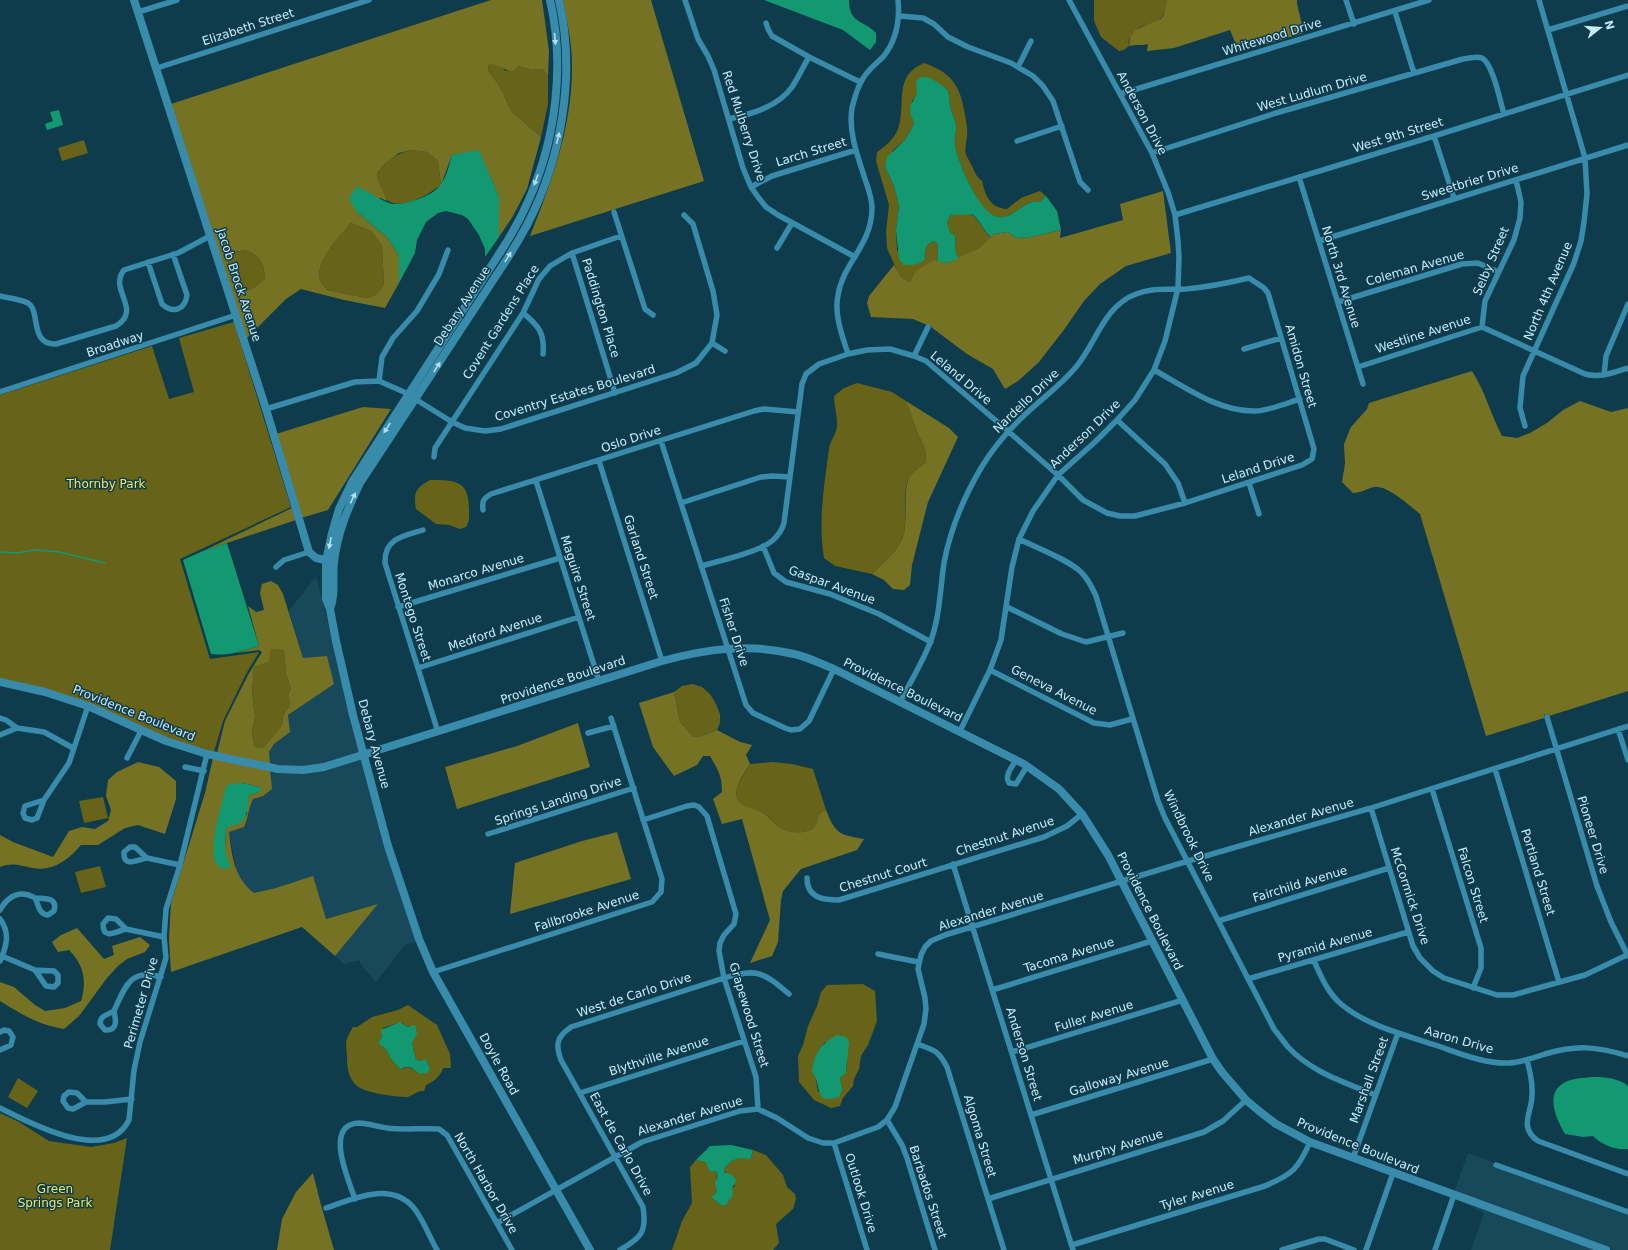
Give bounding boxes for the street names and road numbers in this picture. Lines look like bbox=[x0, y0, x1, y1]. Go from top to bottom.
street label: Elizabeth Street bbox=[200, 5, 296, 48]
street label: Whitewood Drive bbox=[1221, 15, 1323, 59]
street label: Red Mulberry Drive bbox=[719, 69, 769, 183]
street label: Anderson Drive bbox=[1114, 69, 1170, 157]
street label: West Ludlum Drive bbox=[1256, 70, 1368, 114]
street label: West 9th Street bbox=[1351, 115, 1445, 155]
street label: Larch Street bbox=[774, 135, 848, 169]
street label: Sweetbrier Drive bbox=[1420, 161, 1520, 203]
street label: North 3rd Avenue bbox=[1319, 224, 1363, 330]
street label: Selby Street bbox=[1470, 224, 1512, 297]
street label: Jacob Brock Avenue bbox=[214, 226, 264, 343]
street label: North 4th Avenue bbox=[1521, 240, 1575, 342]
street label: Coleman Avenue bbox=[1364, 247, 1466, 289]
street label: Paddington Place bbox=[579, 257, 623, 359]
street label: Covent Gardens Place bbox=[460, 262, 542, 382]
street label: Debary Avenue bbox=[431, 264, 493, 348]
street label: Westline Avenue bbox=[1373, 312, 1473, 356]
street label: Amidon Street bbox=[1282, 323, 1320, 410]
street label: Broadway bbox=[85, 328, 145, 360]
street label: Leland Drive bbox=[928, 348, 994, 408]
street label: Coventry Estates Boulevard bbox=[493, 362, 657, 424]
street label: Nardello Drive bbox=[990, 366, 1062, 436]
street label: Anderson Drive bbox=[1047, 397, 1123, 471]
street label: Oslo Drive bbox=[599, 423, 663, 455]
street label: Leland Drive bbox=[1220, 450, 1296, 486]
street label: Garland Street bbox=[621, 513, 661, 601]
street label: Maguire Street bbox=[558, 534, 598, 623]
street label: Monarco Avenue bbox=[426, 551, 526, 593]
street label: Gaspar Avenue bbox=[787, 563, 877, 607]
street label: Montego Street bbox=[392, 571, 434, 663]
street label: Fisher Drive bbox=[716, 596, 752, 668]
street label: Medford Avenue bbox=[446, 610, 544, 654]
street label: Providence Boulevard bbox=[499, 653, 627, 707]
street label: Providence Boulevard bbox=[841, 655, 965, 725]
street label: Geneva Avenue bbox=[1009, 662, 1099, 718]
street label: Providence Boulevard bbox=[71, 682, 197, 744]
street label: Debary Avenue bbox=[355, 698, 393, 790]
street label: Springs Landing Drive bbox=[493, 774, 623, 828]
street label: Windbrook Drive bbox=[1161, 788, 1217, 884]
street label: Pioneer Drive bbox=[1574, 794, 1612, 876]
street label: Alexander Avenue bbox=[1247, 795, 1355, 839]
street label: Chestnut Avenue bbox=[954, 813, 1056, 859]
street label: Portland Street bbox=[1518, 827, 1558, 917]
street label: McCormick Drive bbox=[1388, 845, 1432, 947]
street label: Falcon Street bbox=[1455, 846, 1491, 925]
street label: Providence Boulevard bbox=[1114, 850, 1186, 972]
street label: Chestnut Court bbox=[837, 855, 929, 895]
street label: Fairchild Avenue bbox=[1251, 863, 1349, 905]
street label: Fallbrooke Avenue bbox=[533, 887, 641, 935]
street label: Alexander Avenue bbox=[937, 888, 1045, 934]
street label: Pyramid Avenue bbox=[1276, 925, 1374, 965]
street label: Tacoma Avenue bbox=[1021, 935, 1116, 976]
street label: Perimeter Drive bbox=[121, 956, 161, 1050]
street label: Grapewood Street bbox=[726, 961, 772, 1069]
street label: West de Carlo Drive bbox=[575, 970, 693, 1020]
street label: Fuller Avenue bbox=[1053, 997, 1135, 1035]
street label: Anderson Street bbox=[1003, 1005, 1045, 1103]
street label: Aaron Drive bbox=[1423, 1023, 1495, 1057]
street label: Doyle Road bbox=[476, 1031, 522, 1097]
street label: Blythville Avenue bbox=[607, 1033, 711, 1079]
street label: Marshall Street bbox=[1347, 1035, 1391, 1125]
street label: Galloway Avenue bbox=[1068, 1055, 1170, 1099]
street label: East de Carlo Drive bbox=[587, 1090, 655, 1198]
street label: Alexander Avenue bbox=[636, 1093, 744, 1139]
street label: Algoma Street bbox=[961, 1093, 999, 1179]
street label: Providence Boulevard bbox=[1295, 1115, 1421, 1177]
street label: Murphy Avenue bbox=[1071, 1127, 1165, 1167]
street label: North Harbor Drive bbox=[451, 1130, 521, 1236]
street label: Barbados Street bbox=[906, 1144, 950, 1241]
street label: Outlook Drive bbox=[842, 1151, 880, 1235]
street label: Tyler Avenue bbox=[1157, 1177, 1236, 1213]

